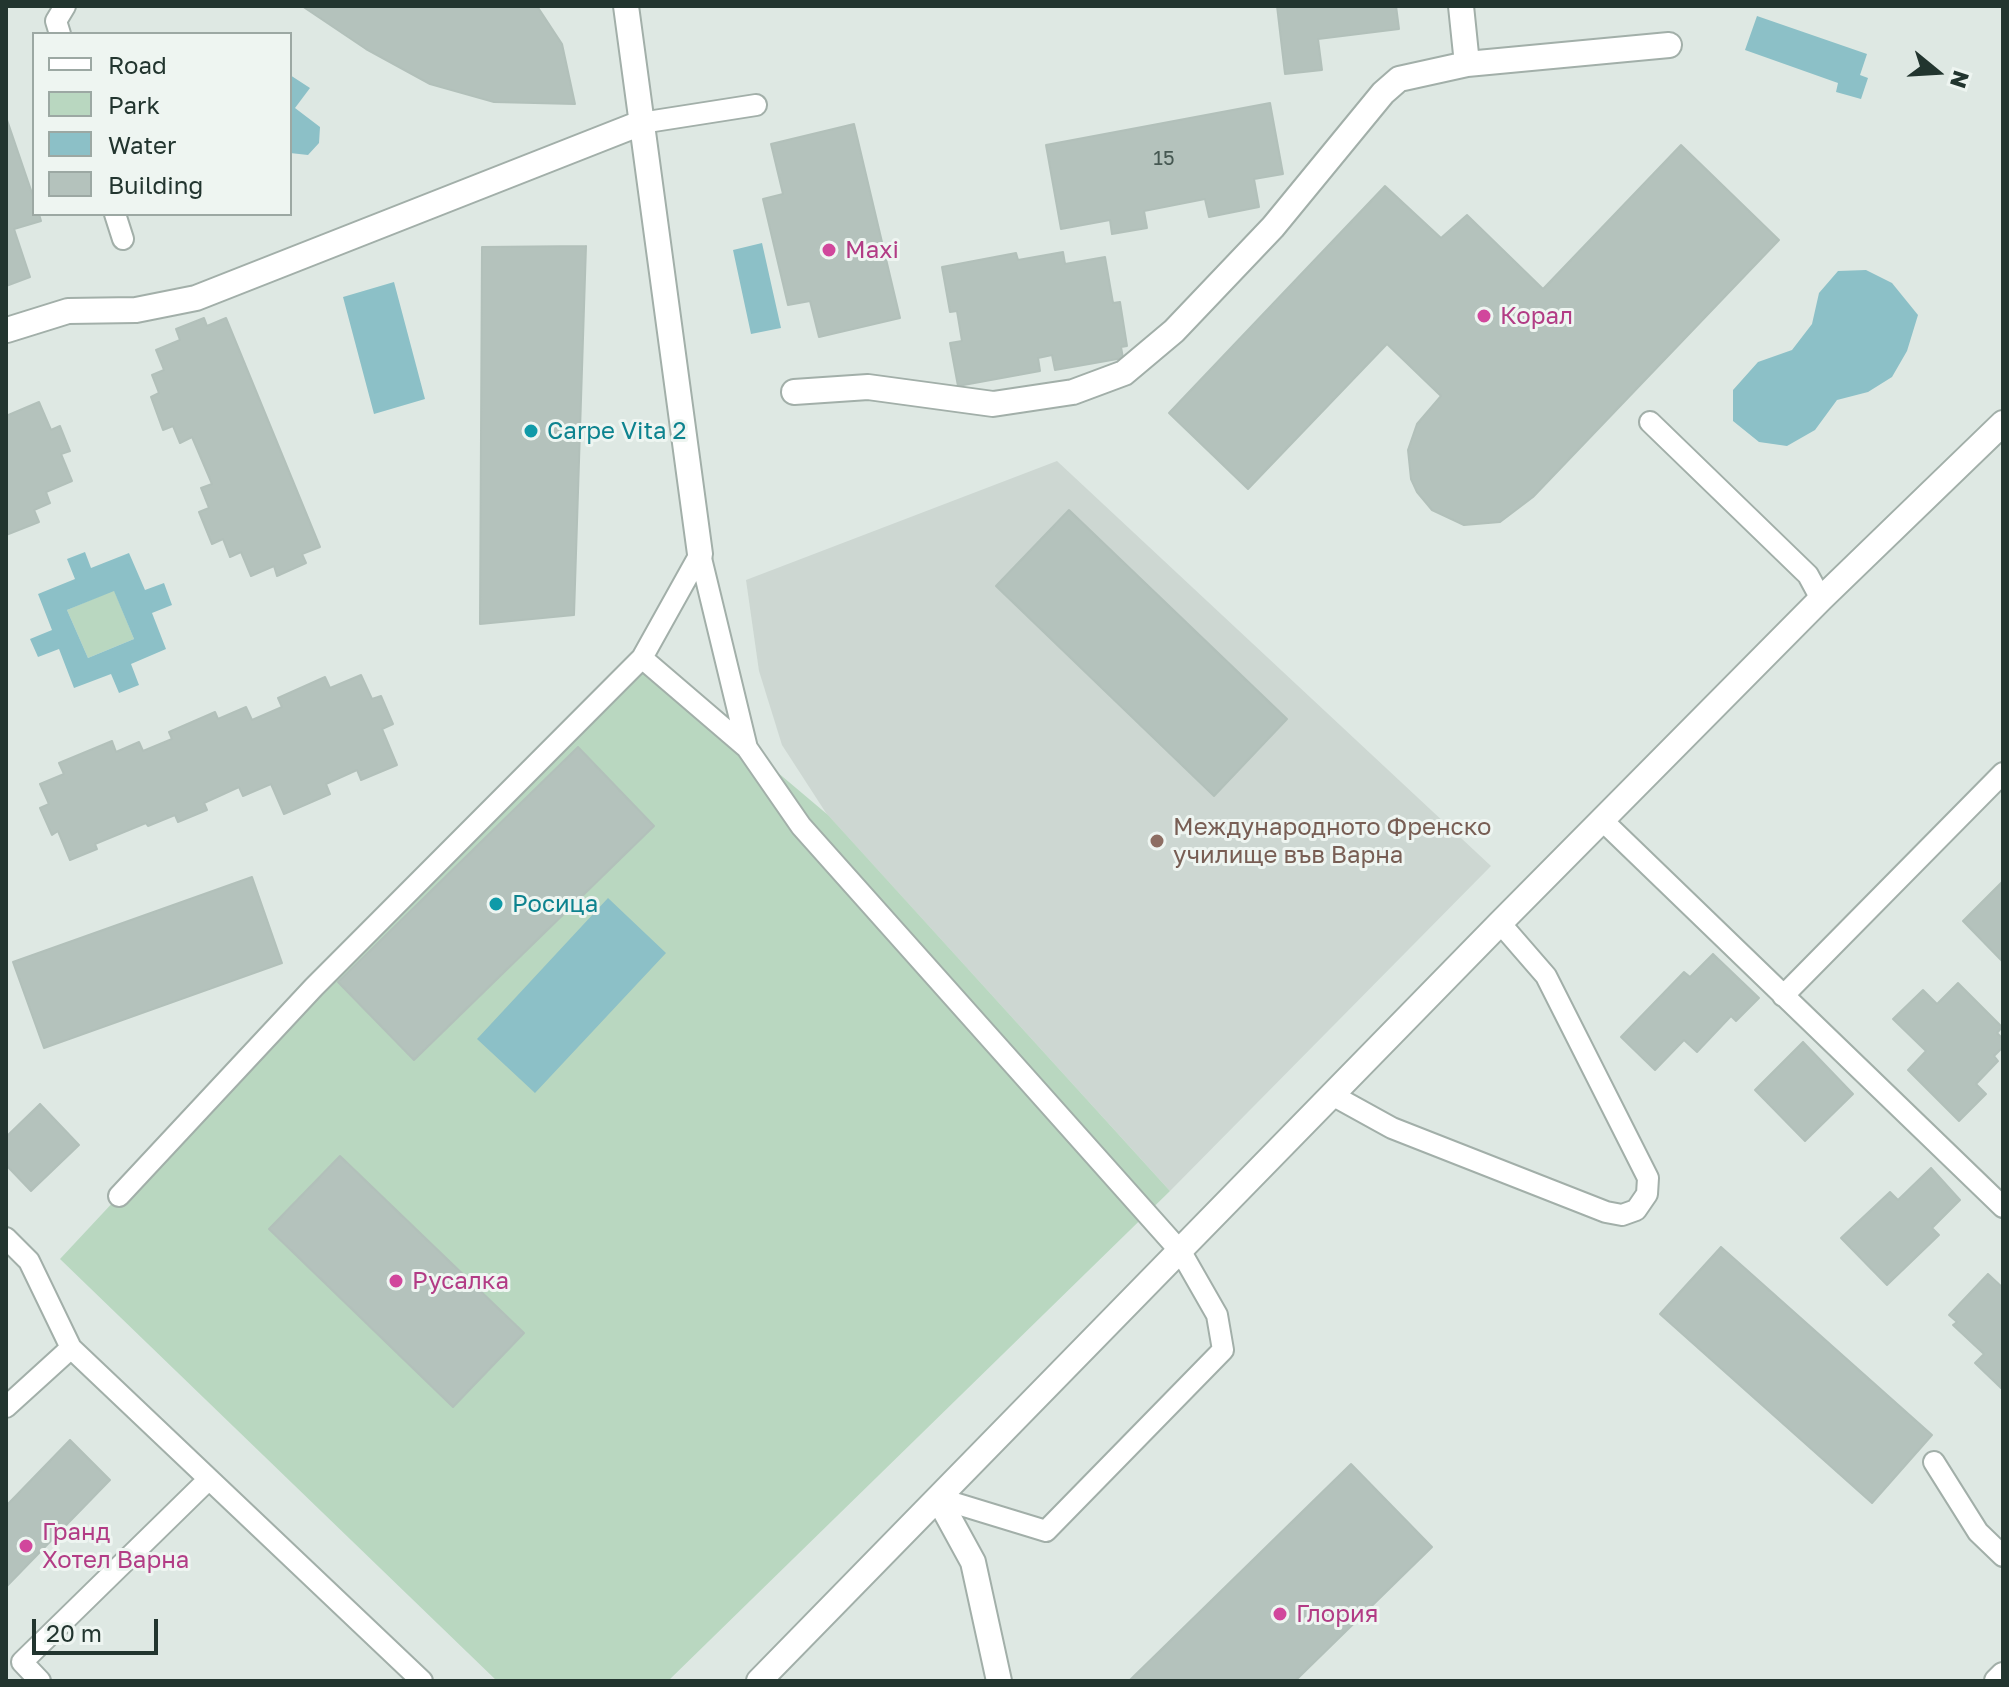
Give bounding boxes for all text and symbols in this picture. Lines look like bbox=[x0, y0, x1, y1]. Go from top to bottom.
legend bbox=[32, 32, 292, 216]
north arrow bbox=[1897, 32, 1977, 112]
text: Road bbox=[108, 50, 167, 79]
text: N bbox=[1945, 67, 1976, 92]
text: Park bbox=[108, 90, 160, 119]
text: Water bbox=[108, 130, 176, 159]
house number: 15 bbox=[1153, 147, 1175, 171]
text: Building bbox=[108, 170, 203, 199]
place label: Maxi bbox=[845, 236, 899, 264]
marker: Maxi bbox=[820, 241, 838, 259]
place label: Корал bbox=[1500, 302, 1573, 330]
marker: Корал bbox=[1475, 307, 1493, 325]
place label: Carpe Vita 2 bbox=[547, 417, 687, 445]
marker: Carpe Vita 2 bbox=[522, 422, 540, 440]
place label: Международното Френско училище във Варна bbox=[1173, 813, 1491, 869]
marker: Международното Френско училище във Варна bbox=[1148, 832, 1166, 850]
place label: Росица bbox=[512, 890, 598, 918]
marker: Росица bbox=[487, 895, 505, 913]
place label: Русалка bbox=[412, 1267, 509, 1295]
marker: Русалка bbox=[387, 1272, 405, 1290]
place label: Гранд Хотел Варна bbox=[42, 1518, 189, 1574]
marker: Гранд Хотел Варна bbox=[17, 1537, 35, 1555]
place label: Глория bbox=[1296, 1600, 1378, 1628]
scale bar bbox=[36, 1603, 162, 1653]
marker: Глория bbox=[1271, 1605, 1289, 1623]
text: 20 m bbox=[46, 1618, 102, 1647]

